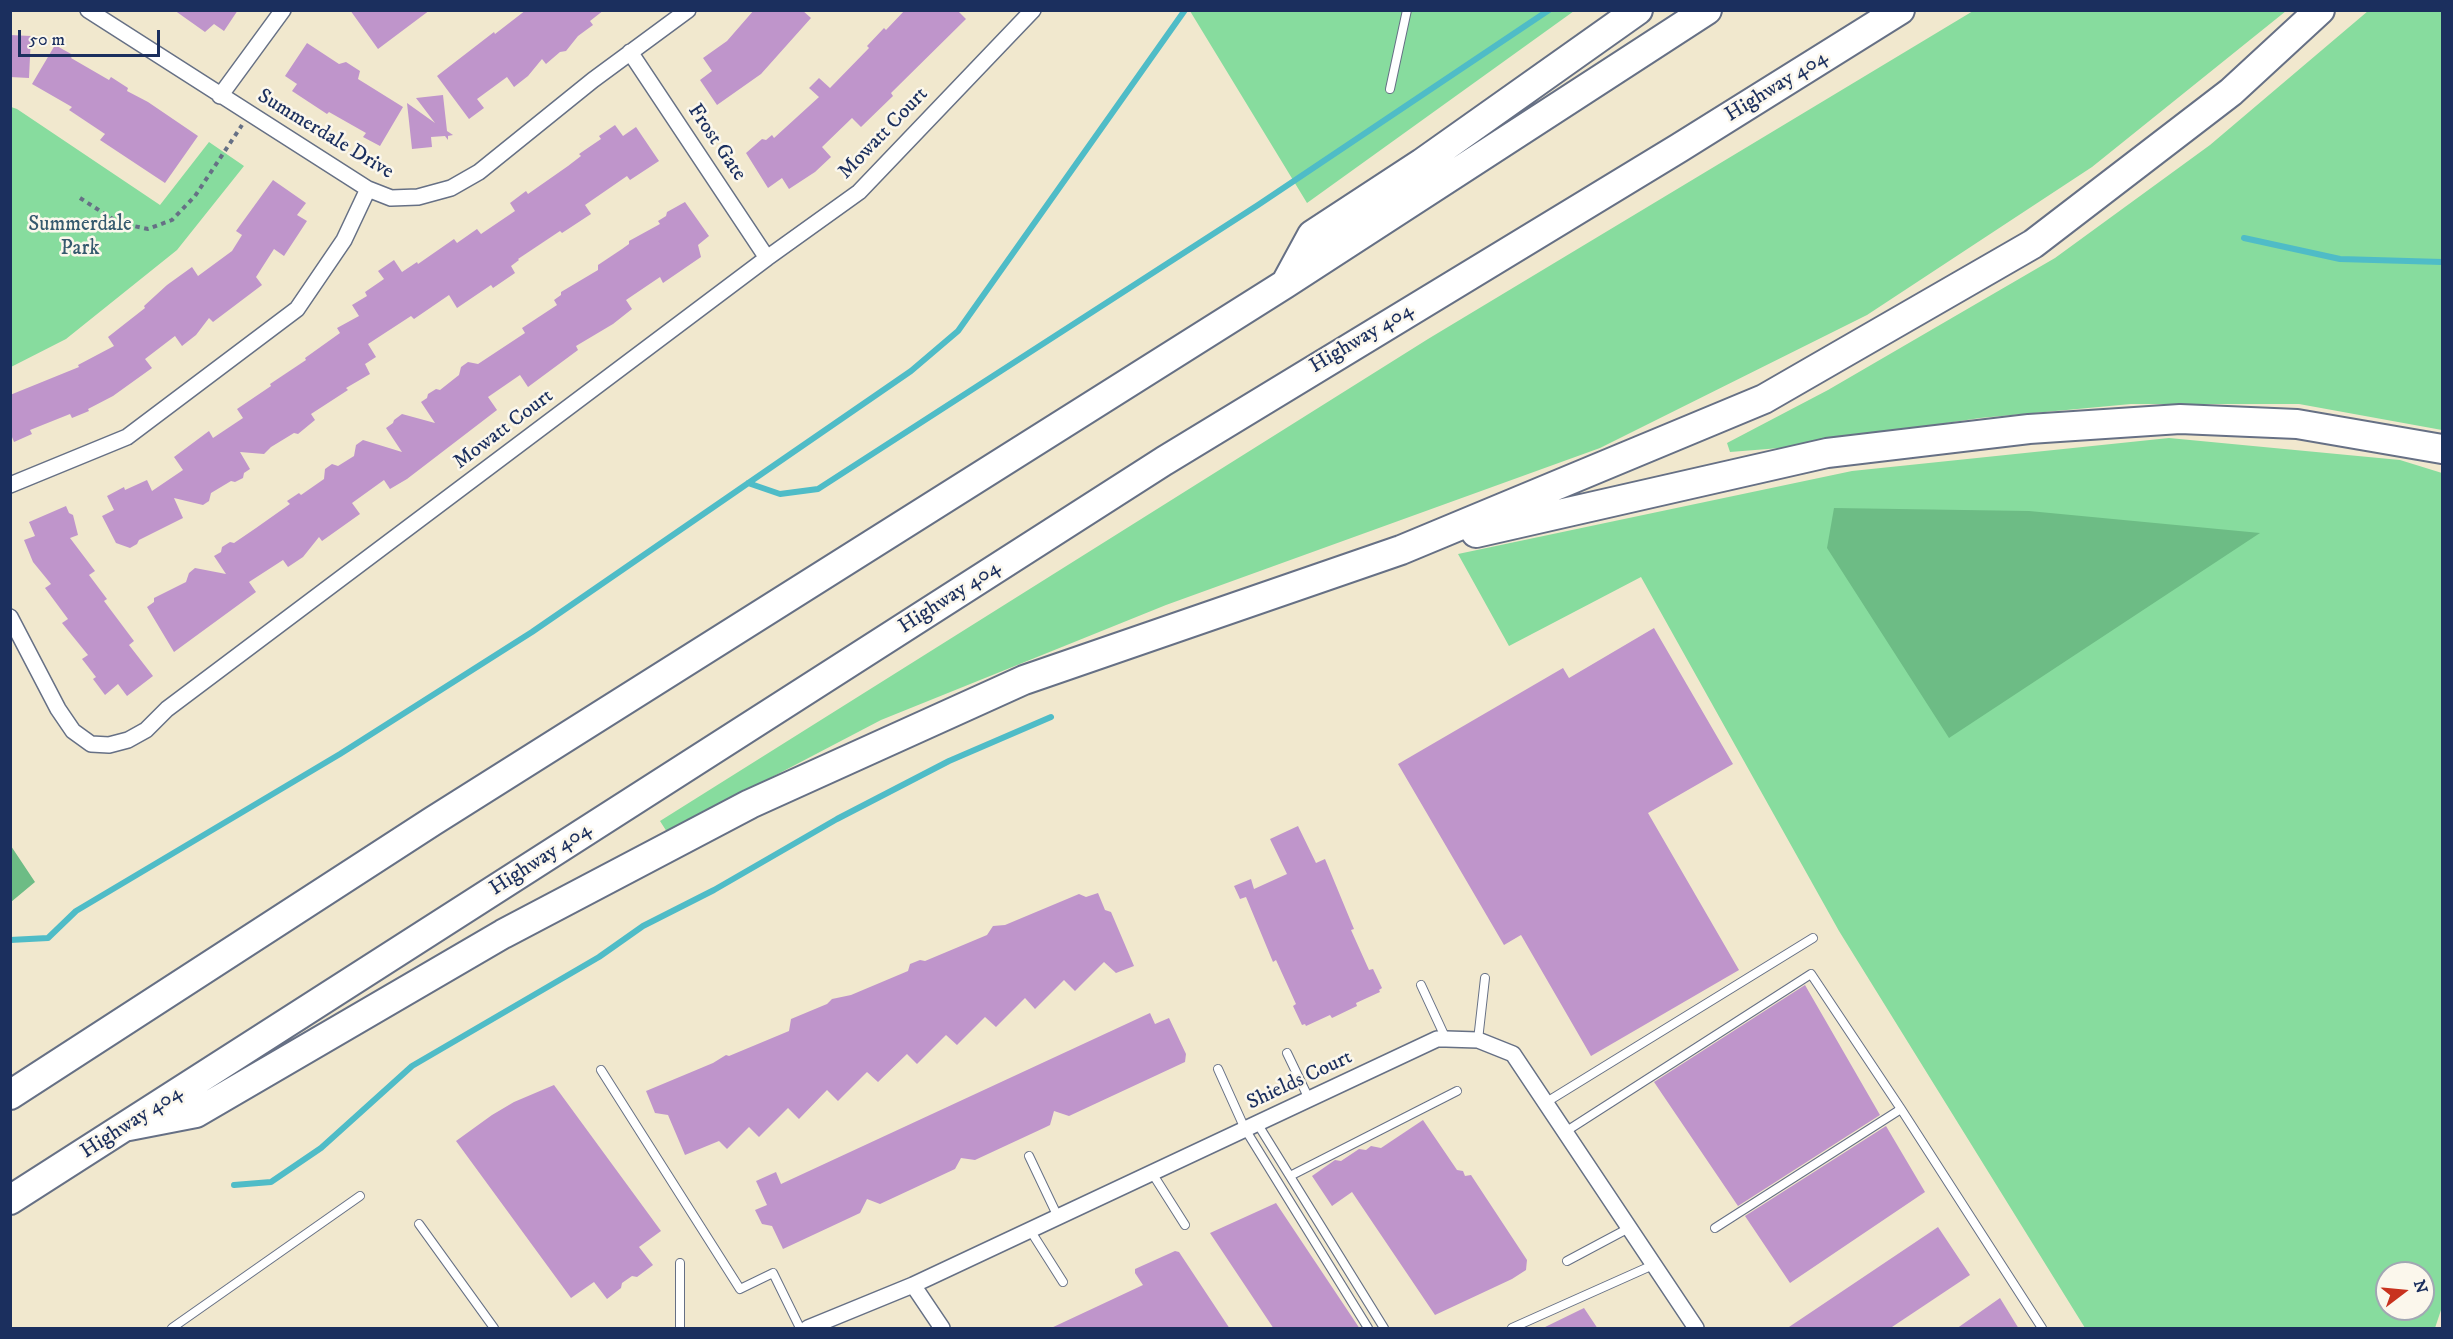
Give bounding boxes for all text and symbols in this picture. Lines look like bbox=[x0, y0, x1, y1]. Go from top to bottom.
scale bar bbox=[21, 18, 164, 56]
text: 50 m bbox=[29, 29, 65, 51]
street label: Highway 404 bbox=[1721, 46, 1833, 128]
street label: Mowatt Court bbox=[834, 83, 934, 185]
street label: Summerdale Drive bbox=[252, 84, 398, 186]
street label: Frost Gate bbox=[681, 100, 751, 186]
park label: Summerdale Park bbox=[28, 213, 132, 263]
street label: Highway 404 bbox=[1306, 298, 1418, 380]
street label: Mowatt Court bbox=[449, 384, 559, 476]
street label: Highway 404 bbox=[894, 556, 1006, 640]
street label: Highway 404 bbox=[485, 818, 597, 902]
street label: Shields Court bbox=[1243, 1046, 1357, 1116]
street label: Highway 404 bbox=[76, 1081, 188, 1165]
north arrow bbox=[2375, 1261, 2435, 1321]
text: N bbox=[2409, 1278, 2432, 1296]

